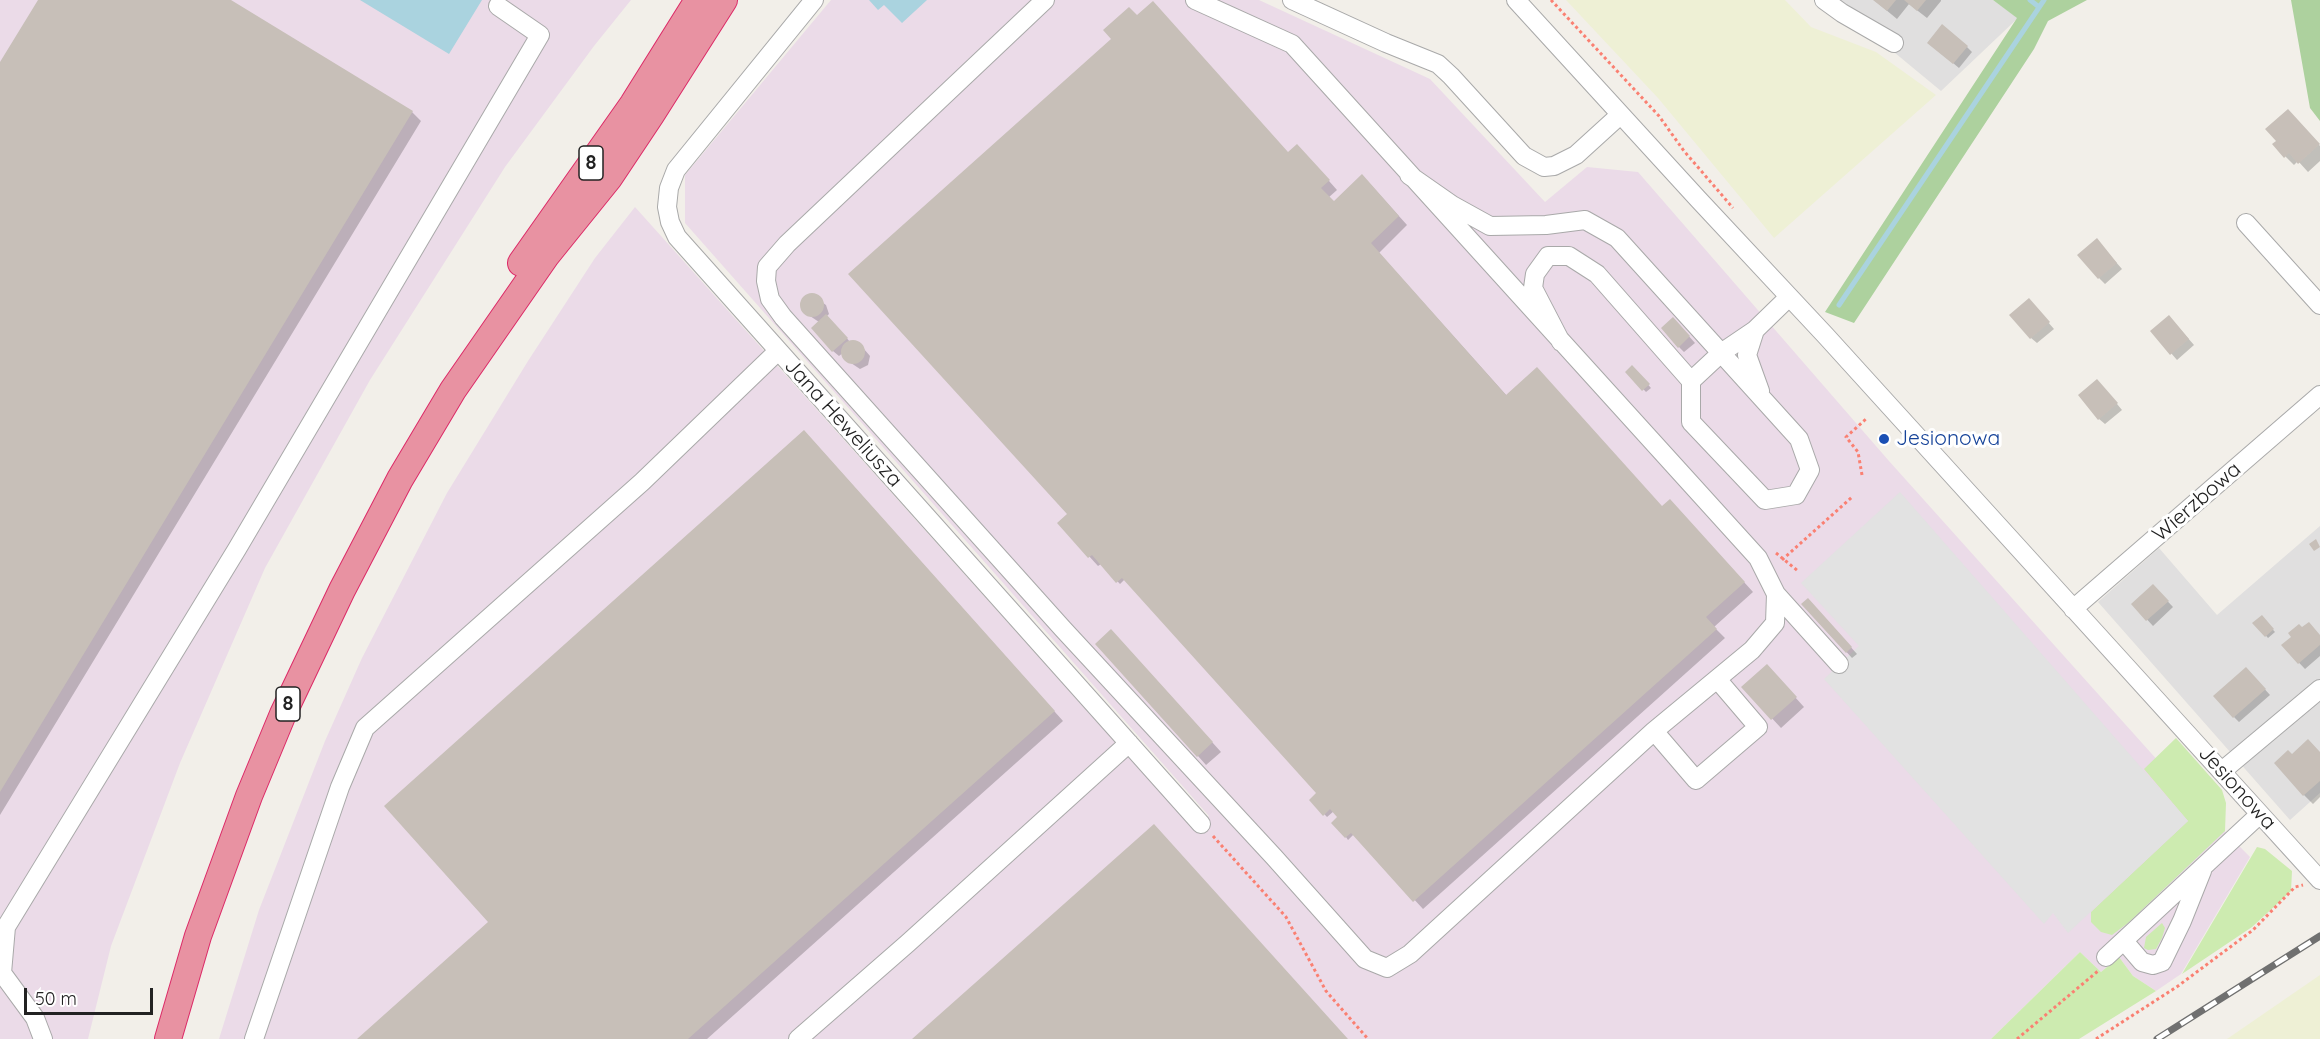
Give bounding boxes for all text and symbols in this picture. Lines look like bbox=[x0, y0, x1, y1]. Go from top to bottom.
road number: 8 bbox=[579, 146, 603, 180]
street label: Jana Heweliusza bbox=[779, 354, 907, 492]
place label: Jesionowa bbox=[1896, 426, 2000, 452]
marker: Jesionowa bbox=[1877, 432, 1891, 446]
street label: Wierzbowa bbox=[2148, 457, 2246, 547]
road number: 8 bbox=[276, 687, 300, 721]
street label: Jesionowa bbox=[2193, 741, 2281, 835]
scale bar bbox=[27, 976, 156, 1014]
text: 50 m bbox=[35, 987, 77, 1010]

